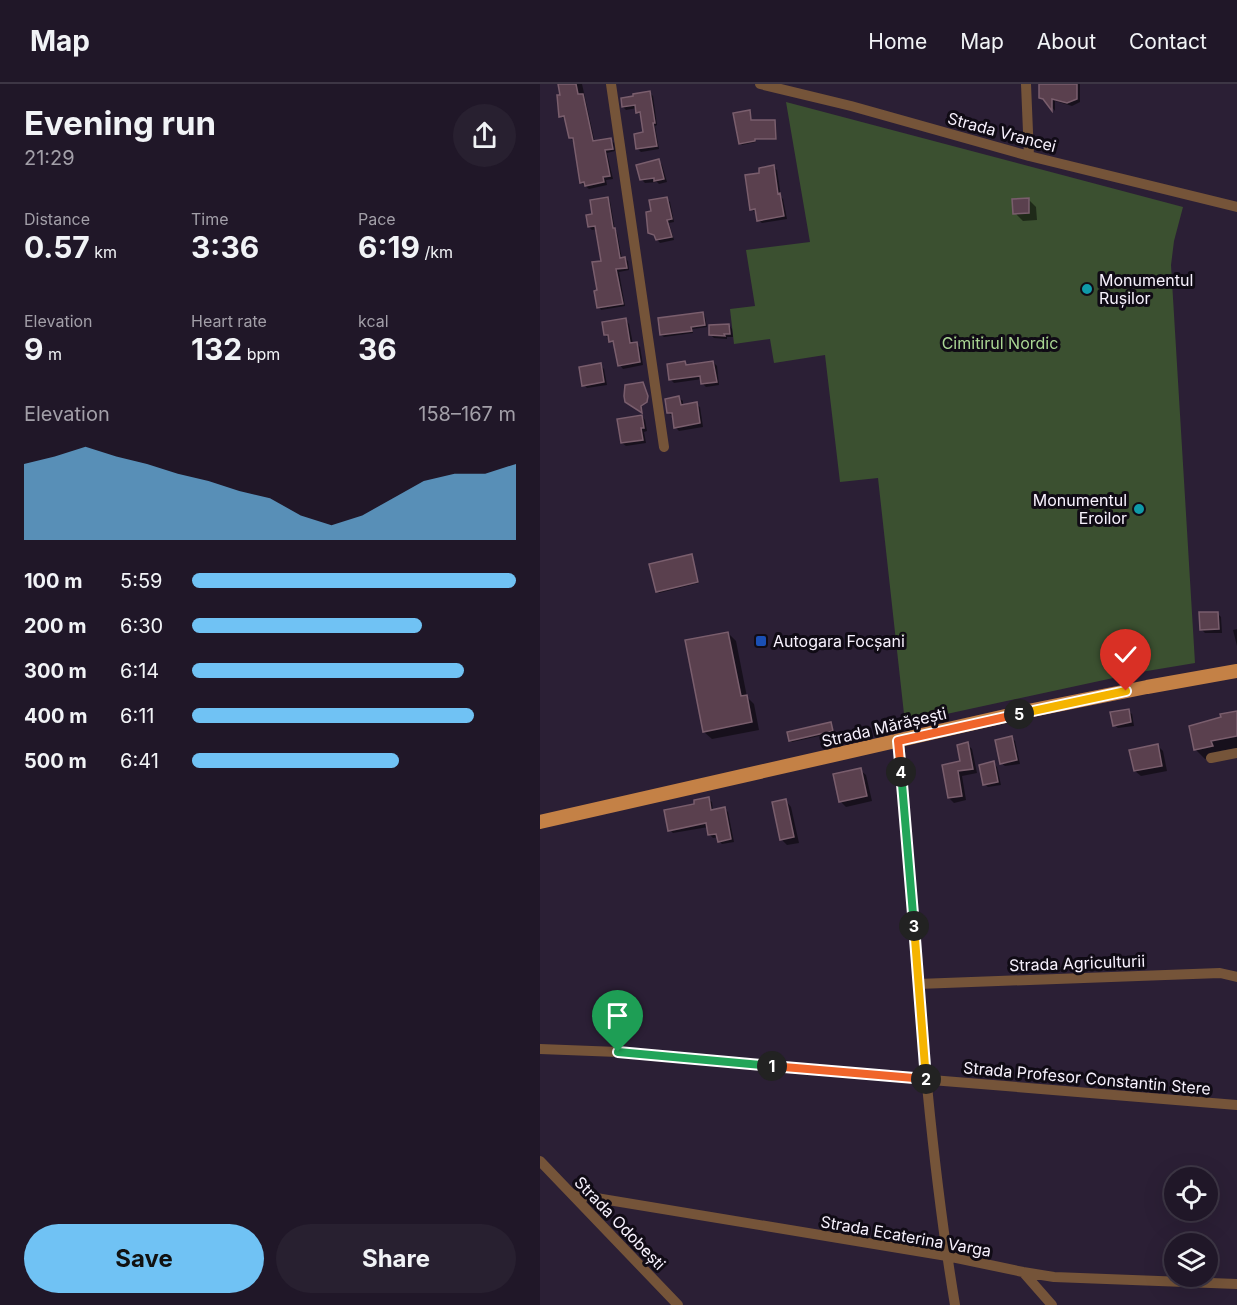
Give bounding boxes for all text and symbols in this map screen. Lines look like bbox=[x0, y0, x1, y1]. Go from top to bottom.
text: Map bbox=[30, 24, 90, 58]
text: Home bbox=[868, 29, 927, 54]
text: Map bbox=[960, 29, 1004, 54]
text: About bbox=[1037, 29, 1096, 54]
text: Contact bbox=[1129, 29, 1207, 54]
text: Evening run bbox=[24, 103, 216, 143]
button: share bbox=[453, 104, 516, 167]
street label: Strada Vrancei bbox=[945, 108, 1059, 156]
text: 21:29 bbox=[24, 146, 75, 170]
text: Distance bbox=[24, 209, 90, 229]
text: Time bbox=[191, 209, 229, 229]
text: Pace bbox=[358, 209, 396, 229]
text: 0.57 bbox=[24, 229, 90, 265]
text: 3:36 bbox=[191, 229, 259, 265]
text: 6:19 bbox=[358, 229, 420, 265]
text: km bbox=[90, 242, 117, 262]
text: /km bbox=[420, 242, 453, 262]
place label: Monumentul Rușilor bbox=[1099, 270, 1193, 308]
marker: Monumentul Rușilor bbox=[1080, 282, 1094, 296]
text: Elevation bbox=[24, 311, 93, 331]
text: Heart rate bbox=[191, 311, 267, 331]
text: kcal bbox=[358, 311, 389, 331]
text: 9 bbox=[24, 331, 43, 367]
text: 132 bbox=[191, 331, 242, 367]
text: 36 bbox=[358, 331, 397, 367]
park label: Cimitirul Nordic bbox=[942, 333, 1058, 353]
text: m bbox=[43, 344, 62, 364]
text: bpm bbox=[242, 344, 280, 364]
text: Elevation bbox=[24, 402, 110, 426]
text: 158–167 m bbox=[418, 402, 516, 426]
place label: Monumentul Eroilor bbox=[1033, 490, 1127, 528]
marker: Monumentul Eroilor bbox=[1132, 502, 1146, 516]
text: 100 m bbox=[24, 569, 83, 593]
text: 5:59 bbox=[120, 569, 162, 593]
text: 200 m bbox=[24, 614, 87, 638]
text: 6:30 bbox=[120, 614, 163, 638]
pin bbox=[1100, 629, 1151, 691]
place label: Autogara Focșani bbox=[773, 631, 905, 651]
marker: Autogara Focșani bbox=[754, 634, 768, 648]
icon: check bbox=[1109, 638, 1142, 671]
text: 300 m bbox=[24, 659, 87, 683]
text: 6:14 bbox=[120, 659, 159, 683]
pin: 5 bbox=[1004, 699, 1034, 729]
street label: Strada Mărășești bbox=[820, 703, 948, 751]
text: 400 m bbox=[24, 704, 88, 728]
text: 6:11 bbox=[120, 704, 154, 728]
text: 5 bbox=[1014, 704, 1024, 724]
text: 500 m bbox=[24, 749, 87, 773]
text: 6:41 bbox=[120, 749, 159, 773]
pin: 4 bbox=[886, 757, 916, 787]
text: 4 bbox=[896, 762, 906, 782]
pin: 3 bbox=[899, 911, 929, 941]
text: 3 bbox=[909, 916, 919, 936]
street label: Strada Agriculturii bbox=[1009, 951, 1145, 975]
pin bbox=[592, 990, 643, 1052]
icon: arrive bbox=[601, 999, 634, 1032]
pin: 1 bbox=[757, 1051, 787, 1081]
text: 1 bbox=[769, 1056, 775, 1076]
street label: Strada Profesor Constantin Stere bbox=[962, 1057, 1212, 1099]
pin: 2 bbox=[911, 1064, 941, 1094]
text: 2 bbox=[921, 1069, 931, 1089]
map controls bbox=[1164, 1167, 1218, 1287]
button: locate bbox=[1164, 1167, 1218, 1221]
street label: Strada Odobești bbox=[570, 1172, 670, 1274]
street label: Strada Ecaterina Varga bbox=[819, 1211, 993, 1261]
button: Save bbox=[24, 1224, 264, 1293]
button: Share bbox=[276, 1224, 516, 1293]
button: layers bbox=[1164, 1233, 1218, 1287]

